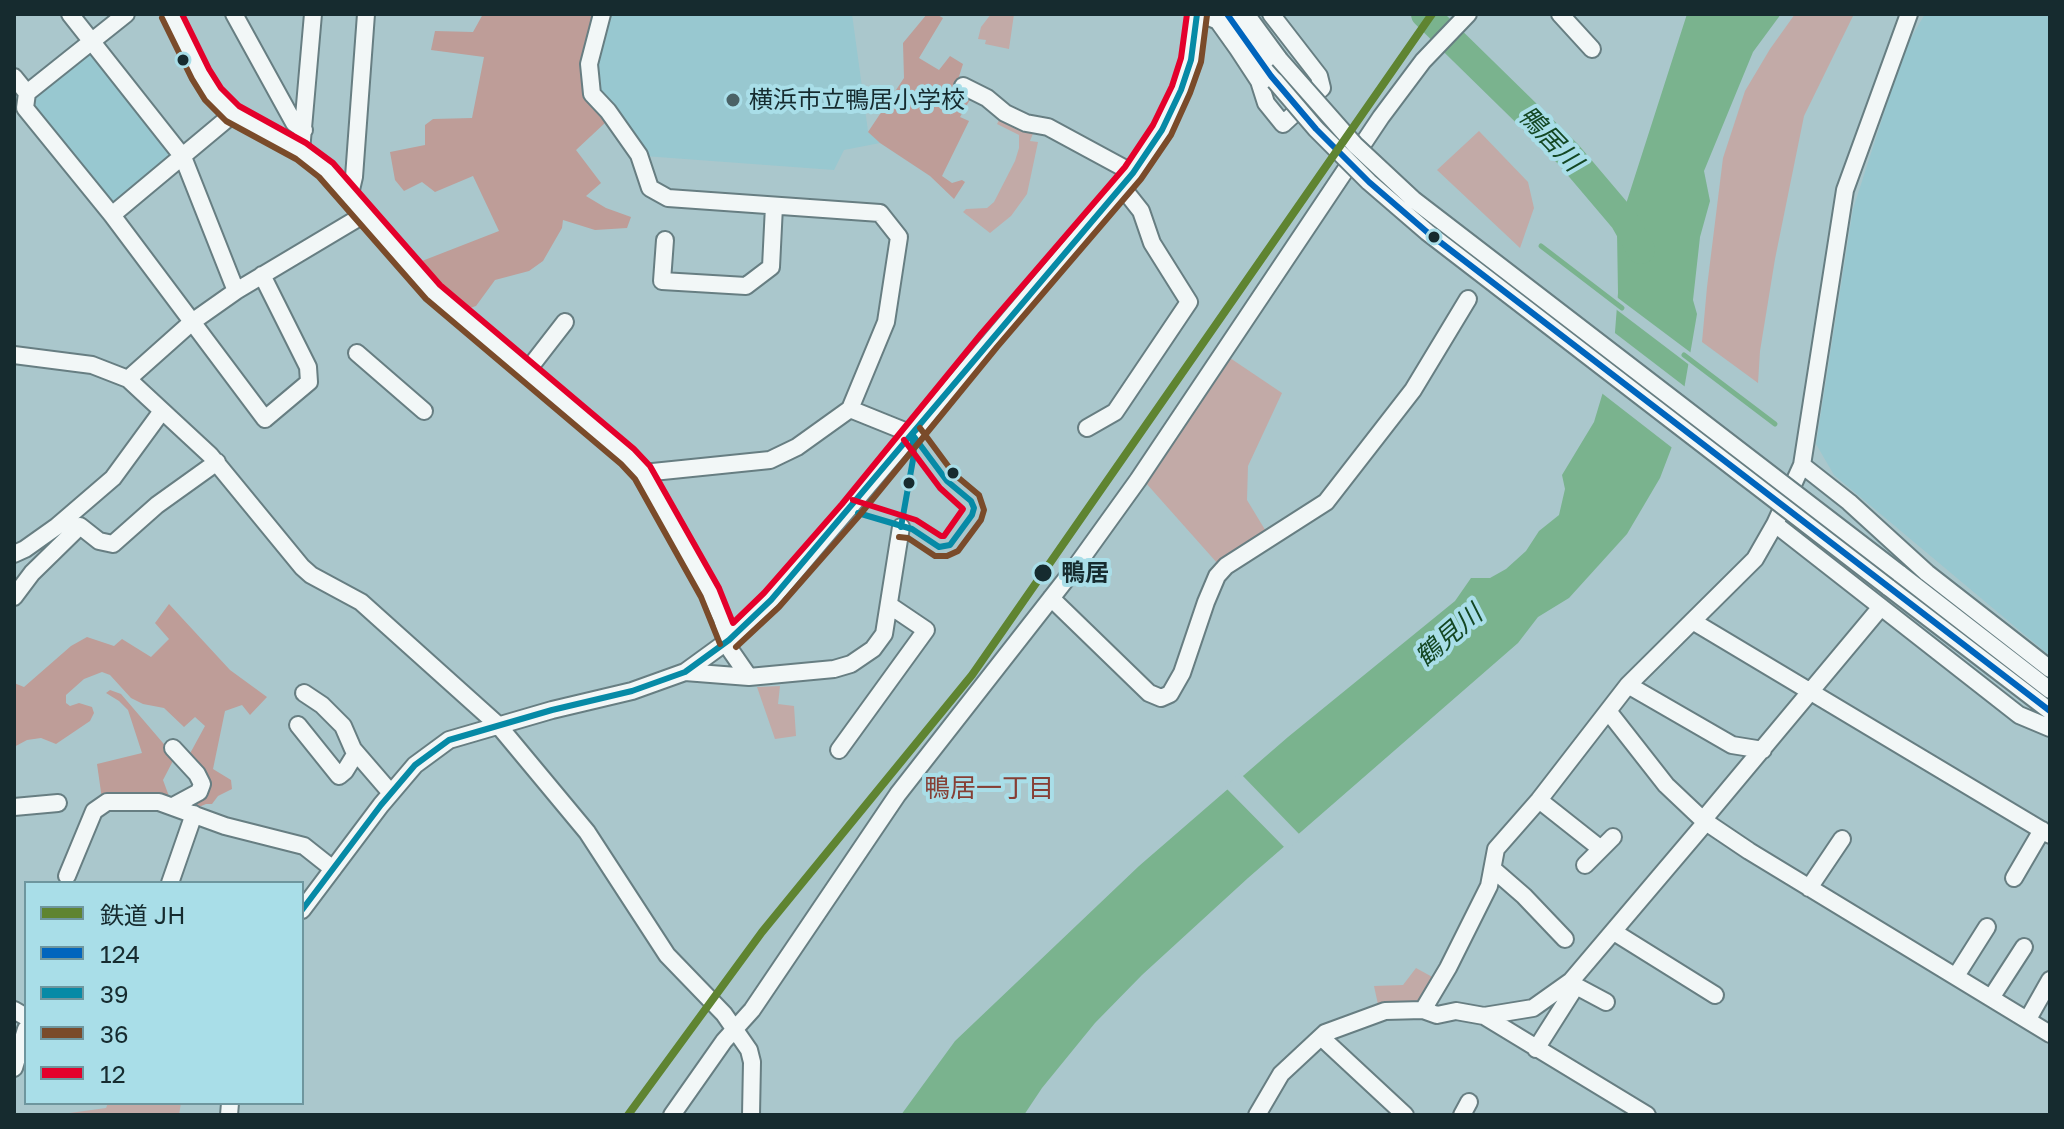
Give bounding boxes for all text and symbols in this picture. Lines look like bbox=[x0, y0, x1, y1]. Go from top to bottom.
unlabelled marker bbox=[175, 52, 191, 68]
place label: 横浜市立鴨居小学校 bbox=[749, 86, 965, 114]
marker: 横浜市立鴨居小学校 bbox=[724, 91, 742, 109]
water label: 鴨居川 bbox=[1512, 100, 1588, 178]
unlabelled marker bbox=[1426, 229, 1442, 245]
unlabelled marker bbox=[945, 465, 961, 481]
unlabelled marker bbox=[901, 475, 917, 491]
place label: 鴨居 bbox=[1061, 559, 1109, 587]
marker: 鴨居 bbox=[1032, 562, 1054, 584]
water label: 鶴見川 bbox=[1409, 599, 1489, 673]
district label: 鴨居一丁目 bbox=[924, 773, 1054, 805]
legend bbox=[24, 881, 304, 1105]
text: 鉄道 JH bbox=[100, 900, 186, 929]
text: 124 bbox=[100, 939, 140, 968]
text: 39 bbox=[100, 979, 129, 1008]
text: 36 bbox=[100, 1019, 129, 1048]
text: 12 bbox=[100, 1059, 126, 1088]

